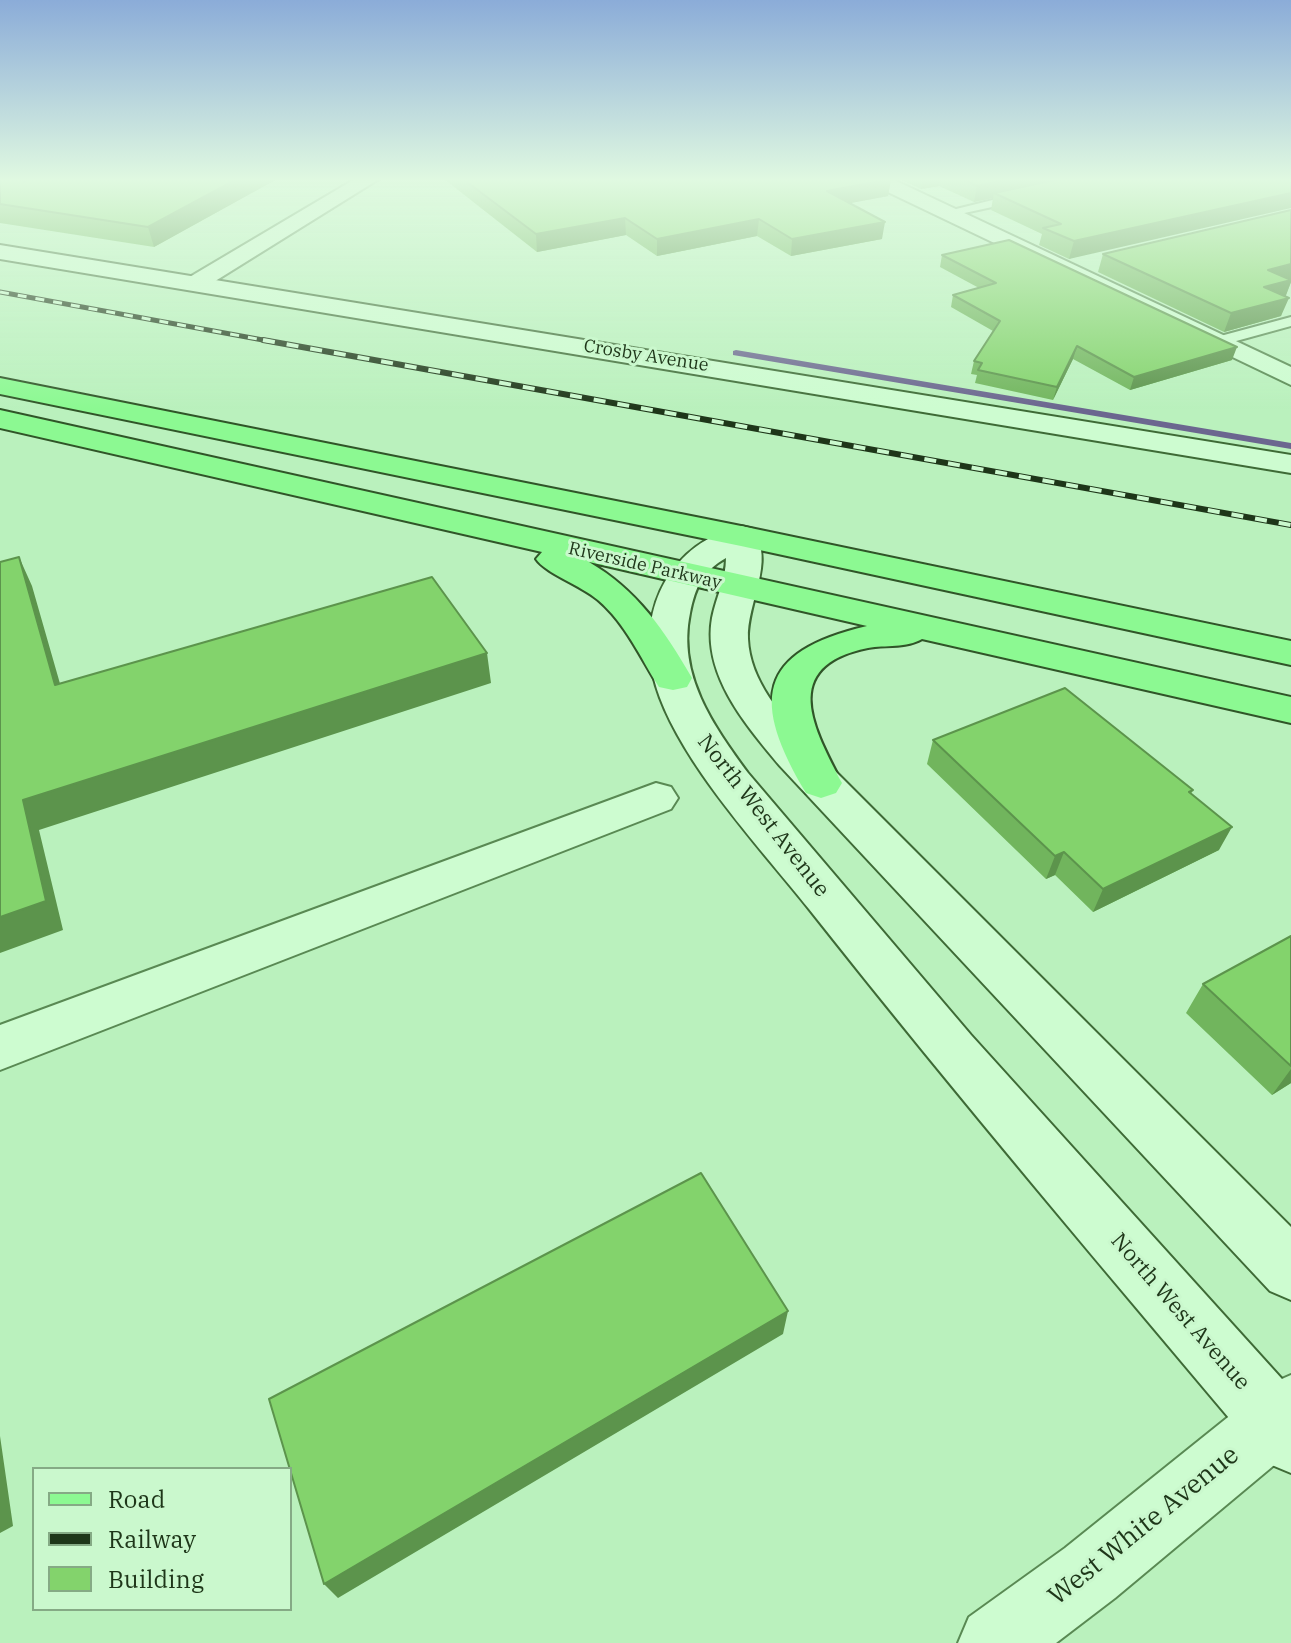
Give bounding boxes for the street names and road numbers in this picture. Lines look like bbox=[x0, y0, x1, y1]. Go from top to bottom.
street label: Crosby Avenue bbox=[582, 335, 710, 377]
street label: Riverside Parkway bbox=[566, 538, 724, 594]
street label: North West Avenue bbox=[691, 730, 835, 902]
street label: North West Avenue bbox=[1105, 1228, 1255, 1396]
street label: West White Avenue bbox=[1043, 1440, 1245, 1612]

